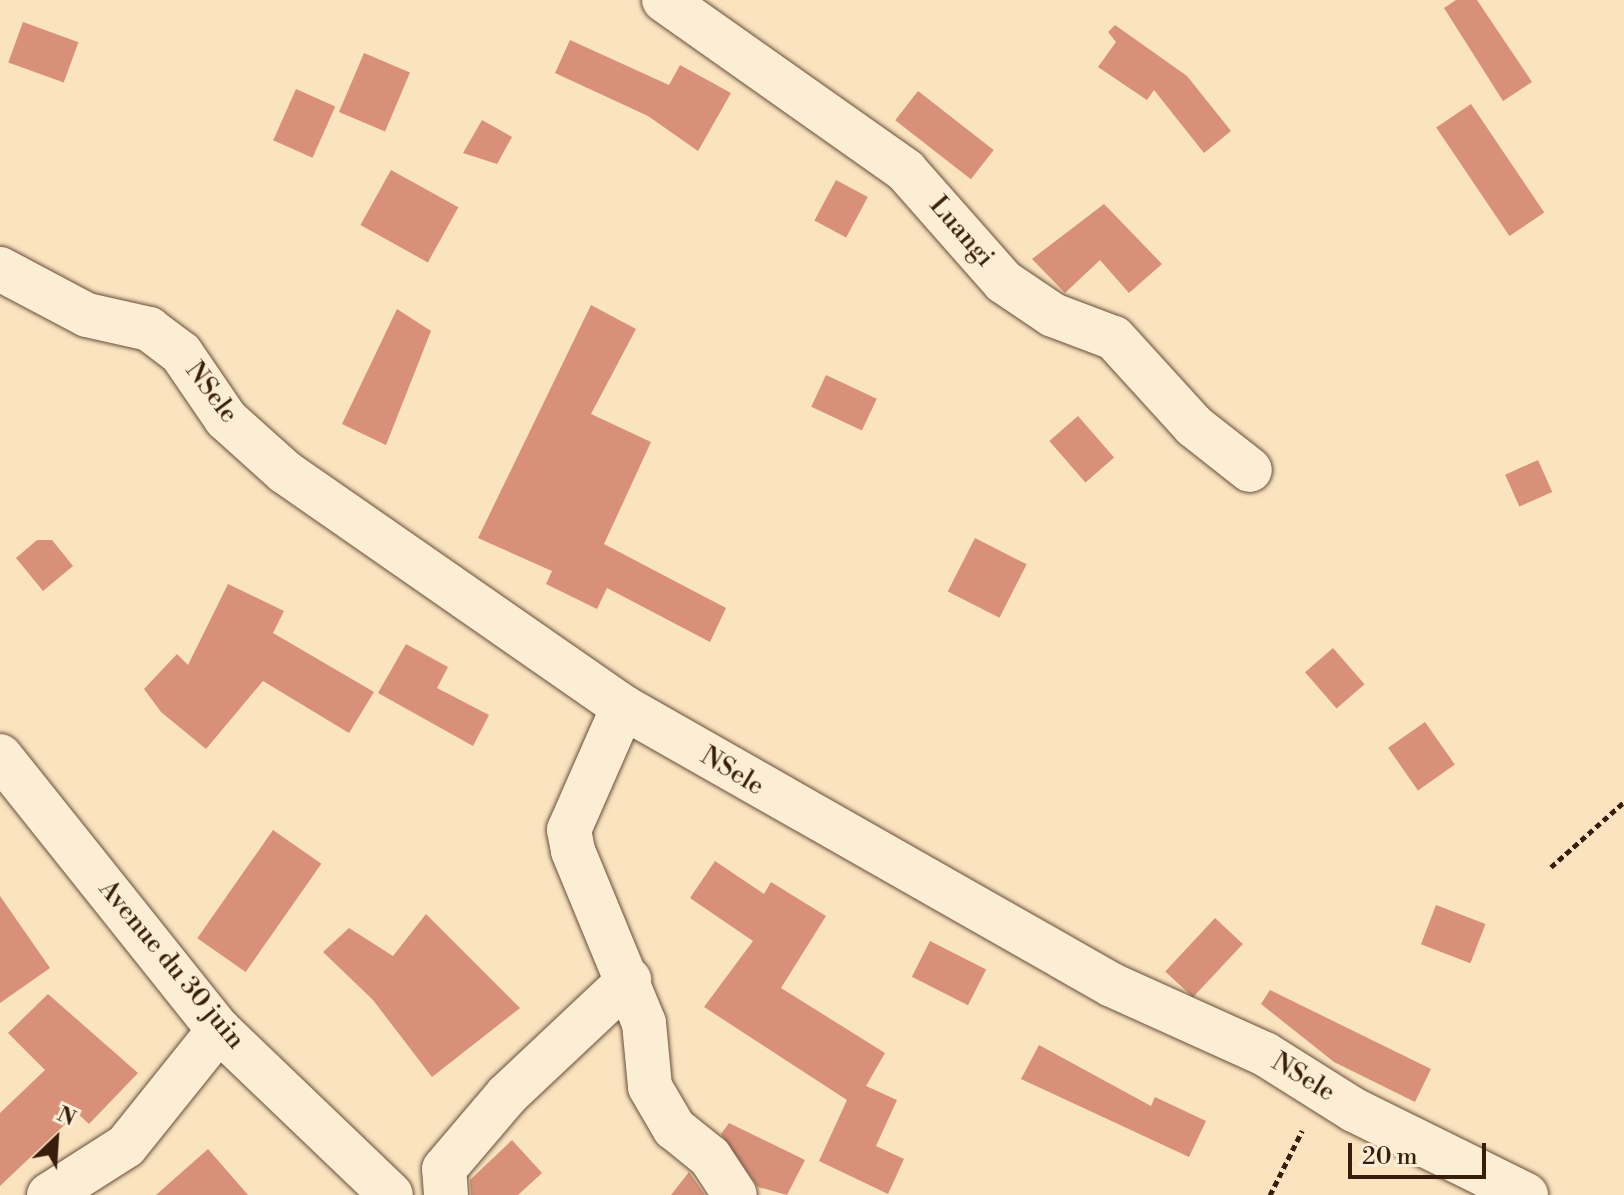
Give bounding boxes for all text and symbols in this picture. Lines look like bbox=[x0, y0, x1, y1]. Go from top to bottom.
street label: Luangi bbox=[922, 191, 1000, 273]
street label: NSele bbox=[178, 356, 244, 430]
street label: NSele bbox=[695, 741, 769, 803]
street label: Avenue du 30 juin bbox=[91, 874, 251, 1056]
street label: NSele bbox=[1266, 1047, 1340, 1109]
north arrow bbox=[16, 1099, 96, 1179]
text: N bbox=[53, 1101, 80, 1133]
scale bar bbox=[1352, 1127, 1490, 1177]
text: 20 m bbox=[1362, 1142, 1418, 1172]

